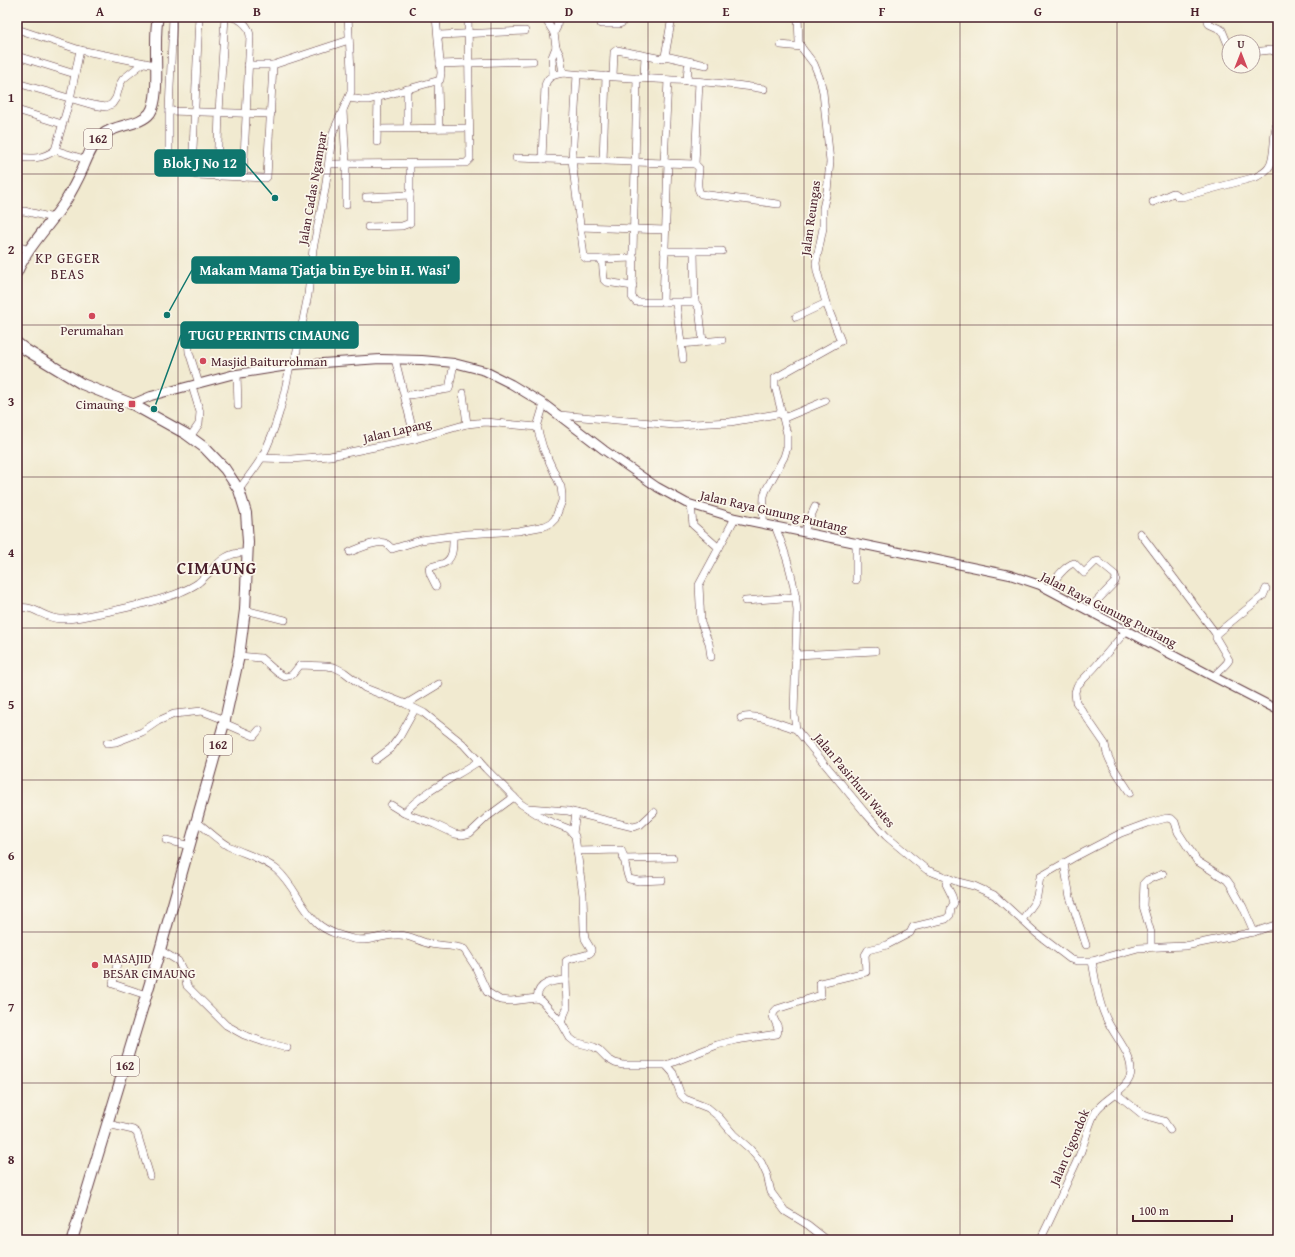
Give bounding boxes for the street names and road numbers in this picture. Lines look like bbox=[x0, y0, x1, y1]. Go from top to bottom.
road number: 162 bbox=[84, 129, 112, 149]
street label: Jalan Cadas Ngampar bbox=[293, 129, 332, 248]
street label: Jalan Reungas bbox=[796, 179, 825, 259]
street label: Jalan Lapang bbox=[359, 413, 434, 448]
street label: Jalan Raya Gunung Puntang bbox=[696, 485, 850, 538]
street label: Jalan Raya Gunung Puntang bbox=[1036, 566, 1181, 652]
street label: Jalan Pasirhuni Wates bbox=[808, 727, 900, 832]
road number: 162 bbox=[204, 735, 232, 755]
road number: 162 bbox=[111, 1056, 139, 1076]
street label: Jalan Cigondok bbox=[1044, 1106, 1094, 1190]

